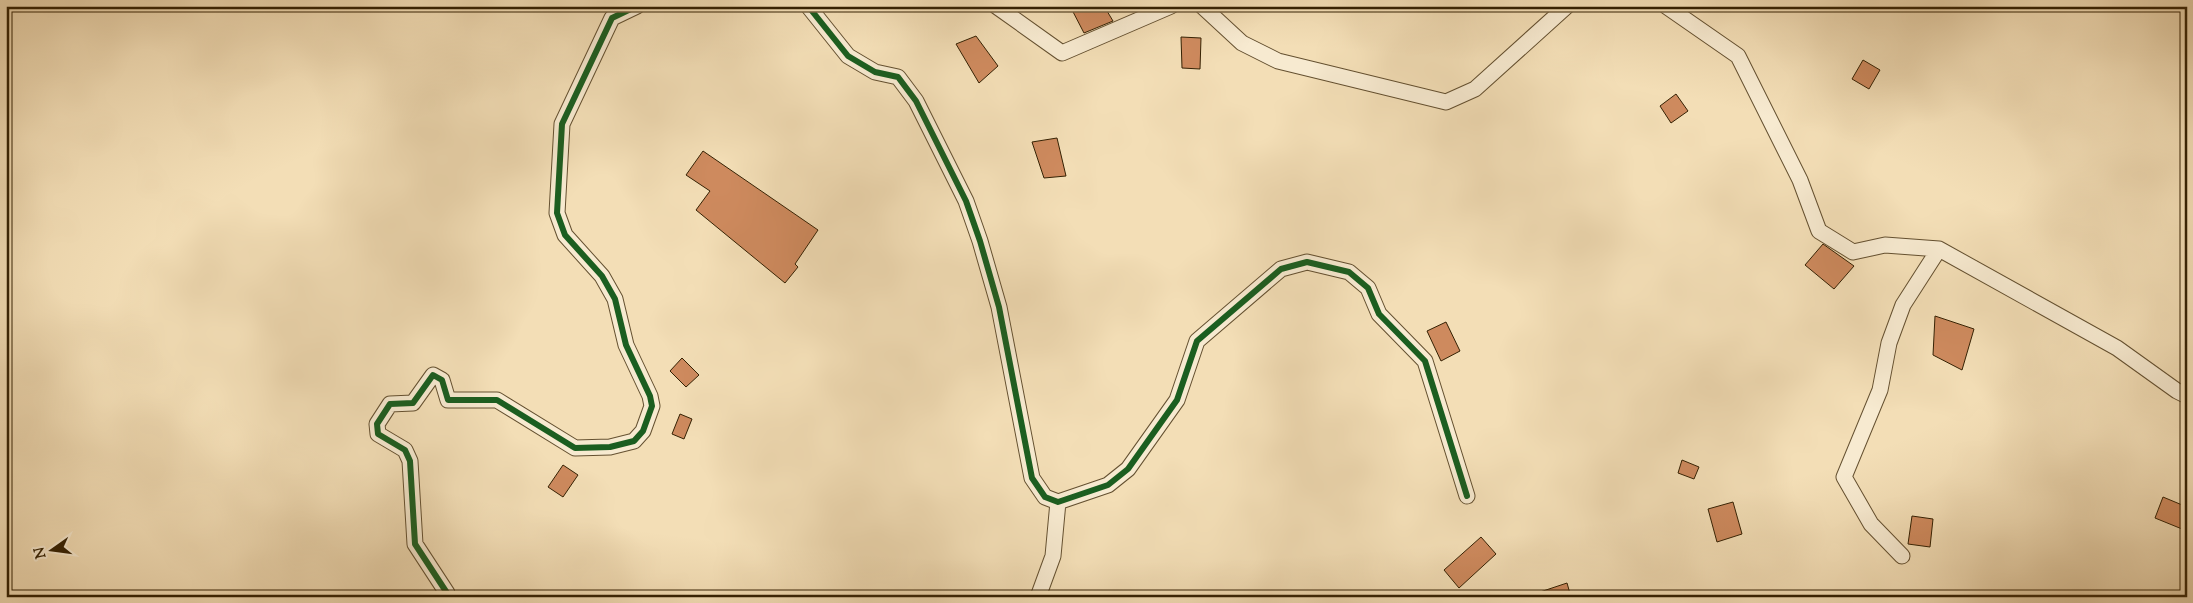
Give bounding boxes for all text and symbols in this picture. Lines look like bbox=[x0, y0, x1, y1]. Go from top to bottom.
north arrow bbox=[28, 526, 78, 576]
text: N bbox=[30, 545, 52, 561]

